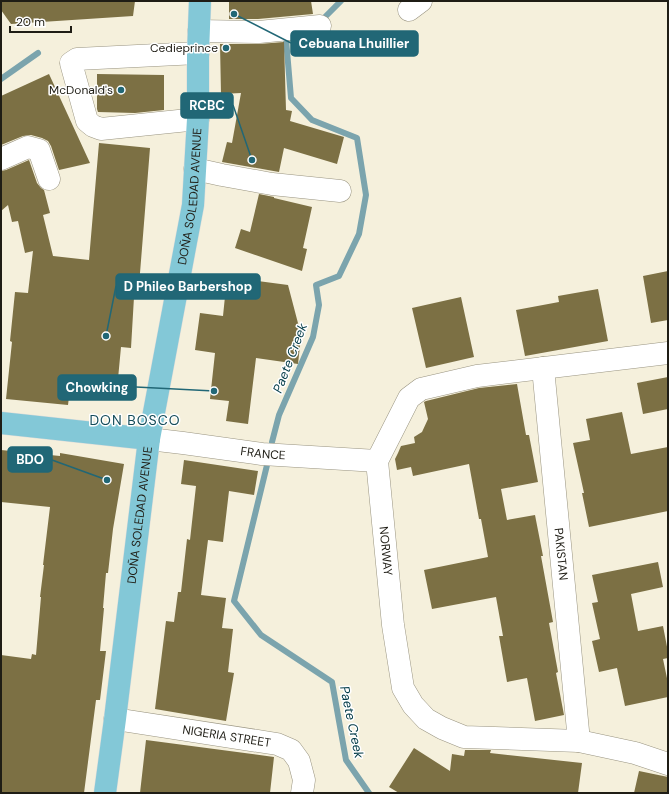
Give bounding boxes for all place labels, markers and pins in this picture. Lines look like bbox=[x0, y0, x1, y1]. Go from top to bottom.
callout: Cebuana Lhuillier bbox=[291, 31, 418, 56]
place label: Cedieprince bbox=[150, 40, 218, 56]
marker: Cedieprince bbox=[221, 43, 231, 53]
place label: McDonald's bbox=[49, 82, 113, 98]
marker: McDonald's bbox=[116, 85, 126, 95]
callout: RCBC bbox=[181, 93, 233, 118]
callout: D Phileo Barbershop bbox=[116, 274, 260, 299]
callout: Chowking bbox=[58, 375, 136, 400]
callout: BDO bbox=[8, 447, 52, 472]

